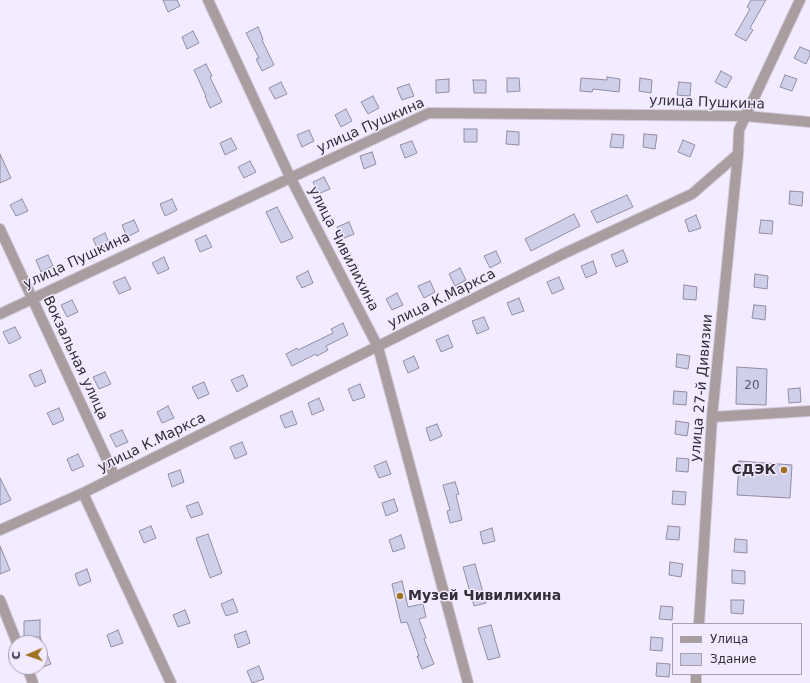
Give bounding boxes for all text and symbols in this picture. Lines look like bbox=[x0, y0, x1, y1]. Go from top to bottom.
street label: улица Пушкина bbox=[649, 93, 765, 113]
street label: улица Пушкина bbox=[315, 95, 427, 157]
street label: улица Чивилихина bbox=[304, 184, 382, 314]
street label: улица Пушкина bbox=[21, 229, 133, 293]
street label: улица К.Маркса bbox=[385, 266, 499, 332]
street label: Вокзальная улица bbox=[39, 293, 111, 423]
street label: улица 27-й Дивизии bbox=[687, 313, 717, 463]
house number: 20 bbox=[744, 379, 760, 393]
street label: улица К.Маркса bbox=[95, 410, 209, 476]
place label: СДЭК bbox=[732, 462, 776, 478]
marker: СДЭК bbox=[779, 465, 789, 475]
place label: Музей Чивилихина bbox=[408, 588, 561, 604]
marker: Музей Чивилихина bbox=[395, 591, 405, 601]
legend bbox=[672, 623, 802, 675]
text: Улица bbox=[710, 632, 748, 646]
north arrow bbox=[8, 635, 48, 675]
text: С bbox=[10, 651, 23, 660]
text: Здание bbox=[710, 652, 756, 666]

